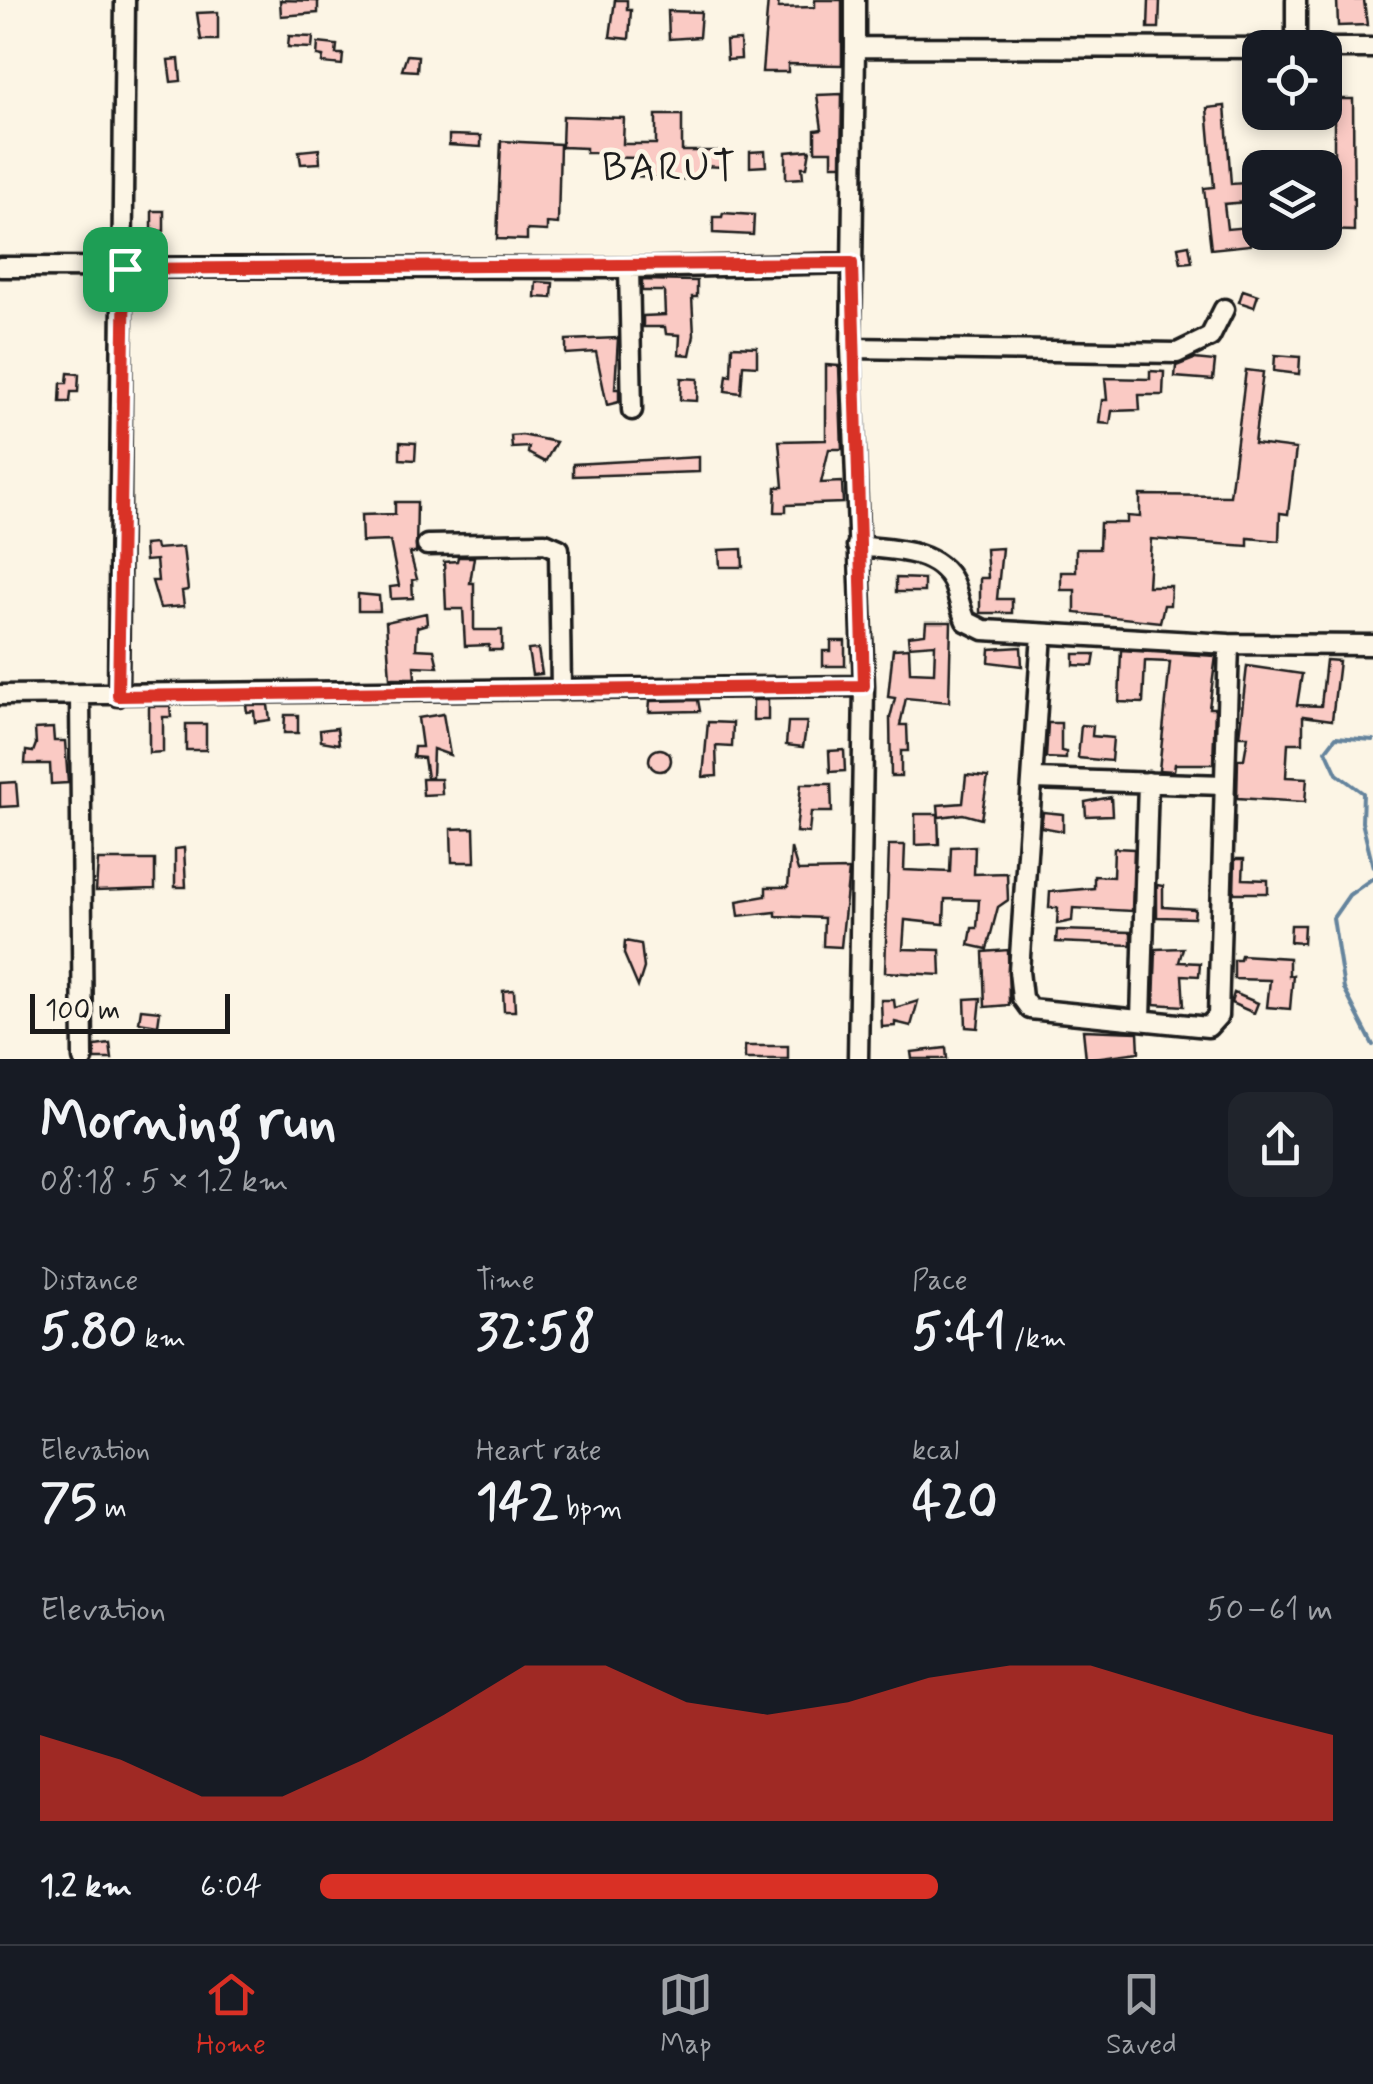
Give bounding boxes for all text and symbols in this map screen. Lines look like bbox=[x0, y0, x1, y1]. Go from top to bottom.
map controls bbox=[1242, 30, 1342, 250]
button: locate bbox=[1242, 30, 1342, 130]
district label: BARUT bbox=[602, 143, 738, 195]
button: layers bbox=[1242, 150, 1342, 250]
pin bbox=[83, 227, 168, 312]
icon: arrive bbox=[98, 242, 153, 297]
scale bar bbox=[30, 989, 230, 1034]
text: 100 m bbox=[45, 993, 120, 1030]
text: Morning run bbox=[40, 1087, 337, 1159]
button: share bbox=[1228, 1092, 1333, 1197]
text: 08:18 · 5 × 1.2 km bbox=[40, 1161, 288, 1203]
text: Distance bbox=[40, 1263, 138, 1300]
text: Time bbox=[476, 1263, 535, 1300]
text: Pace bbox=[912, 1263, 968, 1300]
text: 5.80 bbox=[40, 1300, 137, 1366]
text: 32:58 bbox=[476, 1300, 596, 1366]
text: 5:41 bbox=[912, 1300, 1006, 1366]
text: km bbox=[137, 1321, 186, 1358]
text: /km bbox=[1006, 1321, 1067, 1358]
text: Elevation bbox=[40, 1433, 150, 1470]
text: Heart rate bbox=[476, 1433, 602, 1470]
text: kcal bbox=[912, 1433, 959, 1470]
text: 75 bbox=[40, 1470, 97, 1536]
text: 142 bbox=[476, 1470, 559, 1536]
text: 420 bbox=[912, 1470, 998, 1536]
text: m bbox=[97, 1491, 127, 1528]
text: bpm bbox=[559, 1491, 622, 1528]
text: Elevation bbox=[40, 1589, 166, 1631]
text: 50–61 m bbox=[1207, 1589, 1333, 1631]
text: 1.2 km bbox=[40, 1866, 132, 1908]
text: 6:04 bbox=[200, 1866, 262, 1908]
tab: Home bbox=[196, 1967, 266, 2064]
tab: Map bbox=[658, 1967, 713, 2064]
tab: Saved bbox=[1106, 1967, 1177, 2064]

